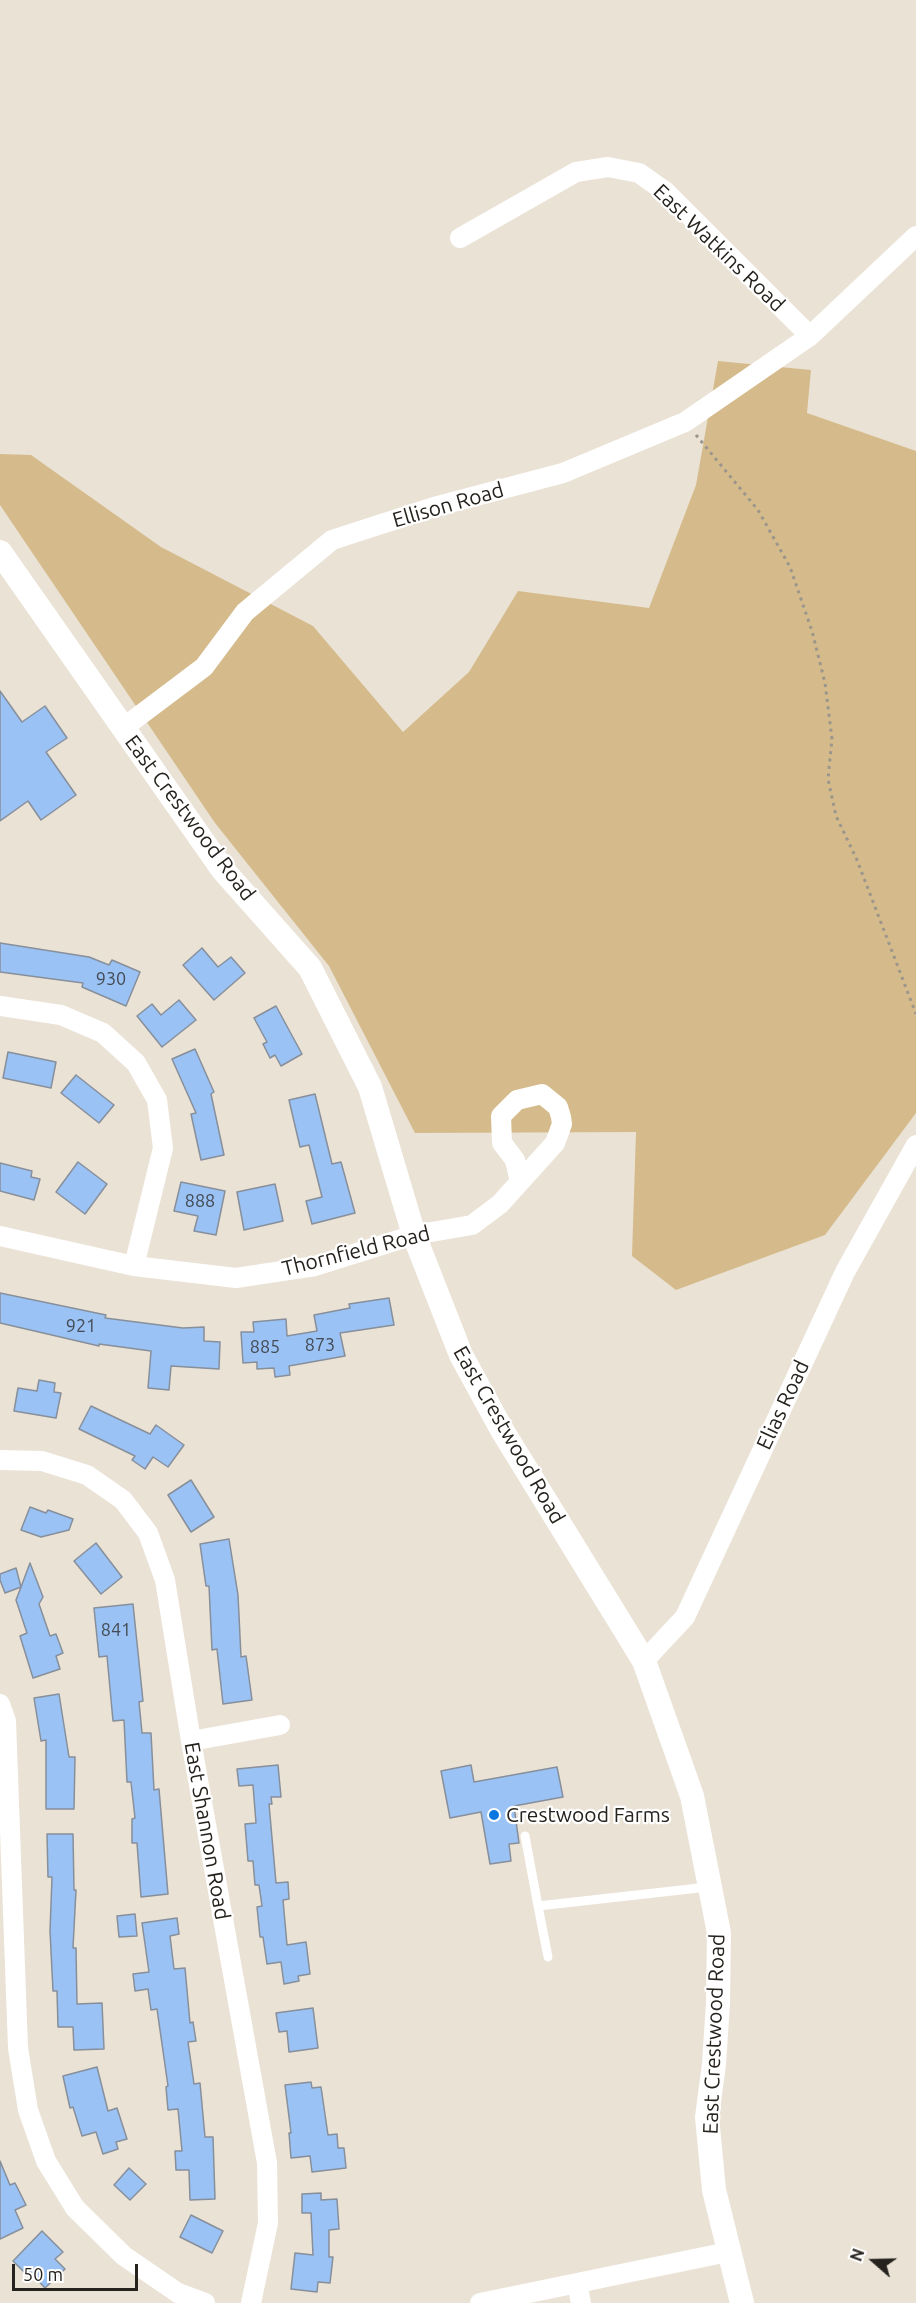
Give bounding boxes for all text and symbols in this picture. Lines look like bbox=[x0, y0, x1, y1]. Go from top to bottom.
street label: East Watkins Road bbox=[648, 179, 790, 317]
street label: Ellison Road bbox=[389, 477, 507, 533]
street label: East Crestwood Road bbox=[119, 730, 261, 906]
house number: 930 bbox=[96, 968, 126, 990]
house number: 888 bbox=[185, 1190, 215, 1212]
street label: Thornfield Road bbox=[279, 1220, 433, 1282]
house number: 921 bbox=[66, 1315, 96, 1337]
house number: 873 bbox=[305, 1334, 335, 1356]
house number: 885 bbox=[250, 1336, 280, 1358]
street label: East Crestwood Road bbox=[448, 1342, 570, 1528]
street label: Elias Road bbox=[751, 1356, 815, 1454]
house number: 841 bbox=[101, 1619, 131, 1641]
street label: East Shannon Road bbox=[179, 1740, 235, 1922]
place label: Crestwood Farms bbox=[506, 1802, 670, 1828]
marker: Crestwood Farms bbox=[487, 1808, 501, 1822]
street label: East Crestwood Road bbox=[698, 1933, 730, 2135]
north arrow bbox=[844, 2231, 904, 2291]
text: N bbox=[847, 2246, 868, 2264]
scale bar bbox=[15, 2252, 141, 2290]
text: 50 m bbox=[23, 2264, 63, 2284]

